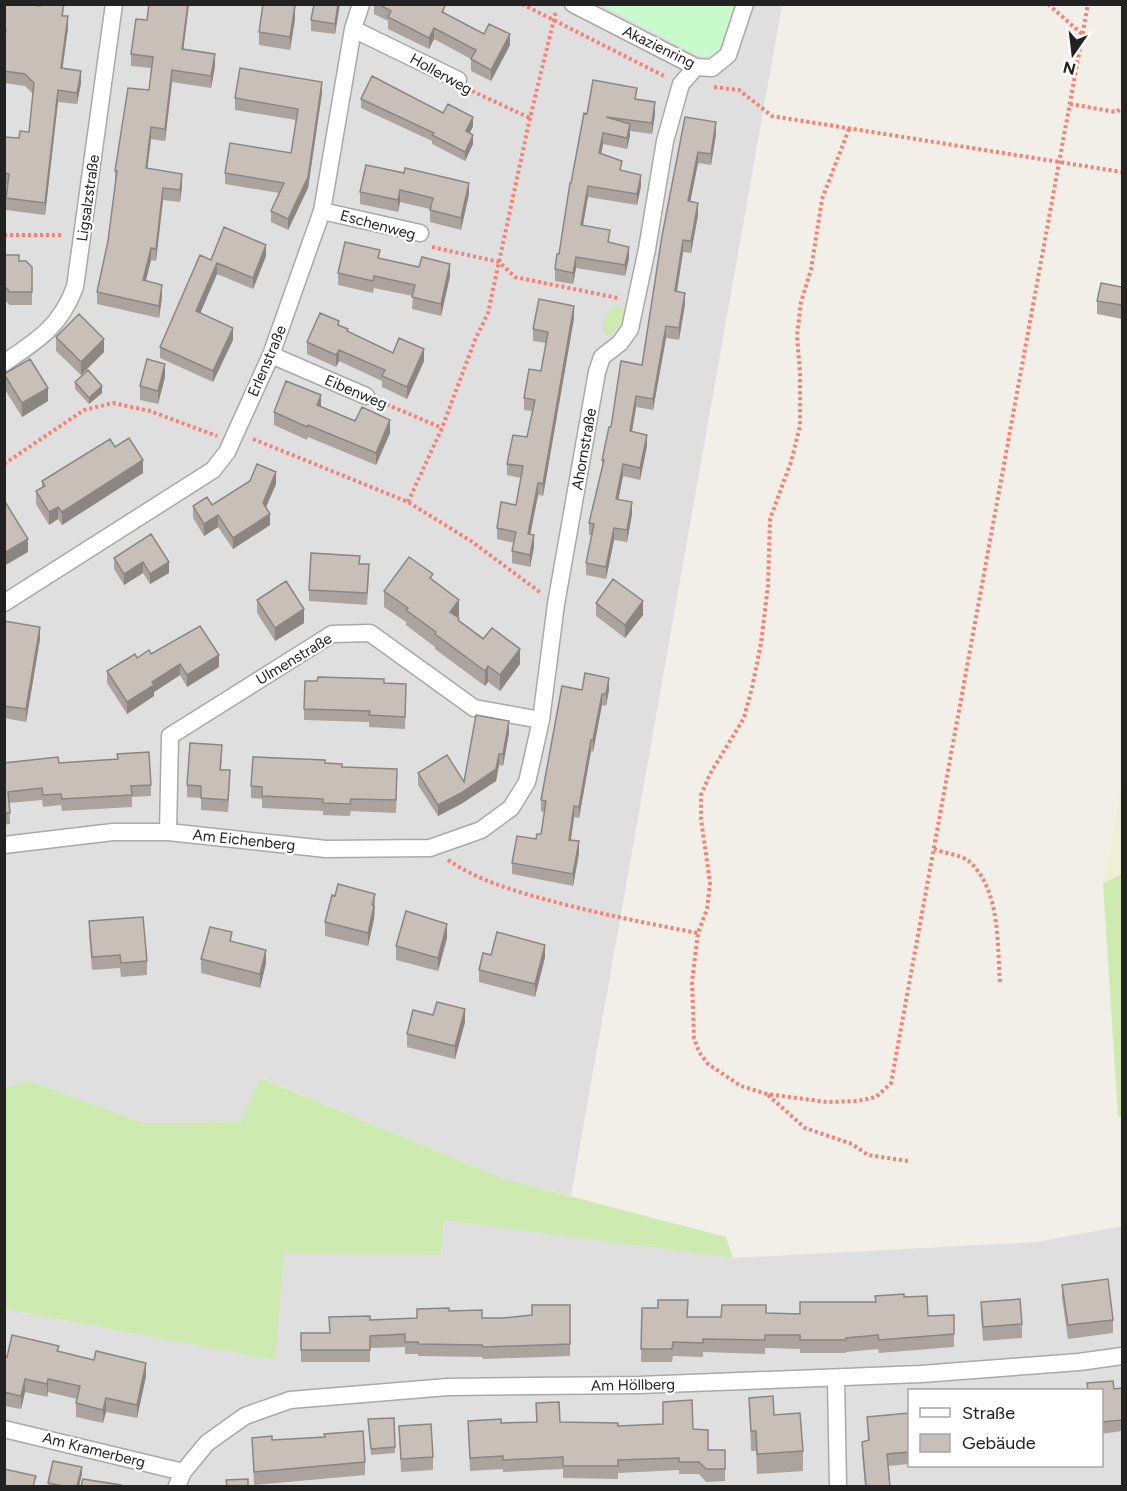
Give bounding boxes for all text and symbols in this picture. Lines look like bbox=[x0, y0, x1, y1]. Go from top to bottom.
street label: Akazienring bbox=[620, 22, 698, 72]
north arrow bbox=[1043, 24, 1103, 84]
street label: Hollerweg bbox=[407, 50, 475, 98]
text: N bbox=[1061, 57, 1078, 79]
street label: Ligsalzstraße bbox=[73, 153, 103, 243]
street label: Eschenweg bbox=[338, 206, 418, 244]
street label: Erlenstraße bbox=[244, 323, 290, 399]
street label: Eibenweg bbox=[322, 371, 390, 413]
street label: Ahornstraße bbox=[568, 407, 600, 491]
street label: Ulmenstraße bbox=[253, 629, 335, 689]
street label: Am Eichenberg bbox=[192, 826, 296, 854]
street label: Am Höllberg bbox=[591, 1375, 675, 1395]
legend bbox=[908, 1389, 1103, 1467]
text: Straße bbox=[962, 1402, 1015, 1424]
street label: Am Kramerberg bbox=[41, 1429, 147, 1471]
text: Gebäude bbox=[962, 1432, 1036, 1454]

